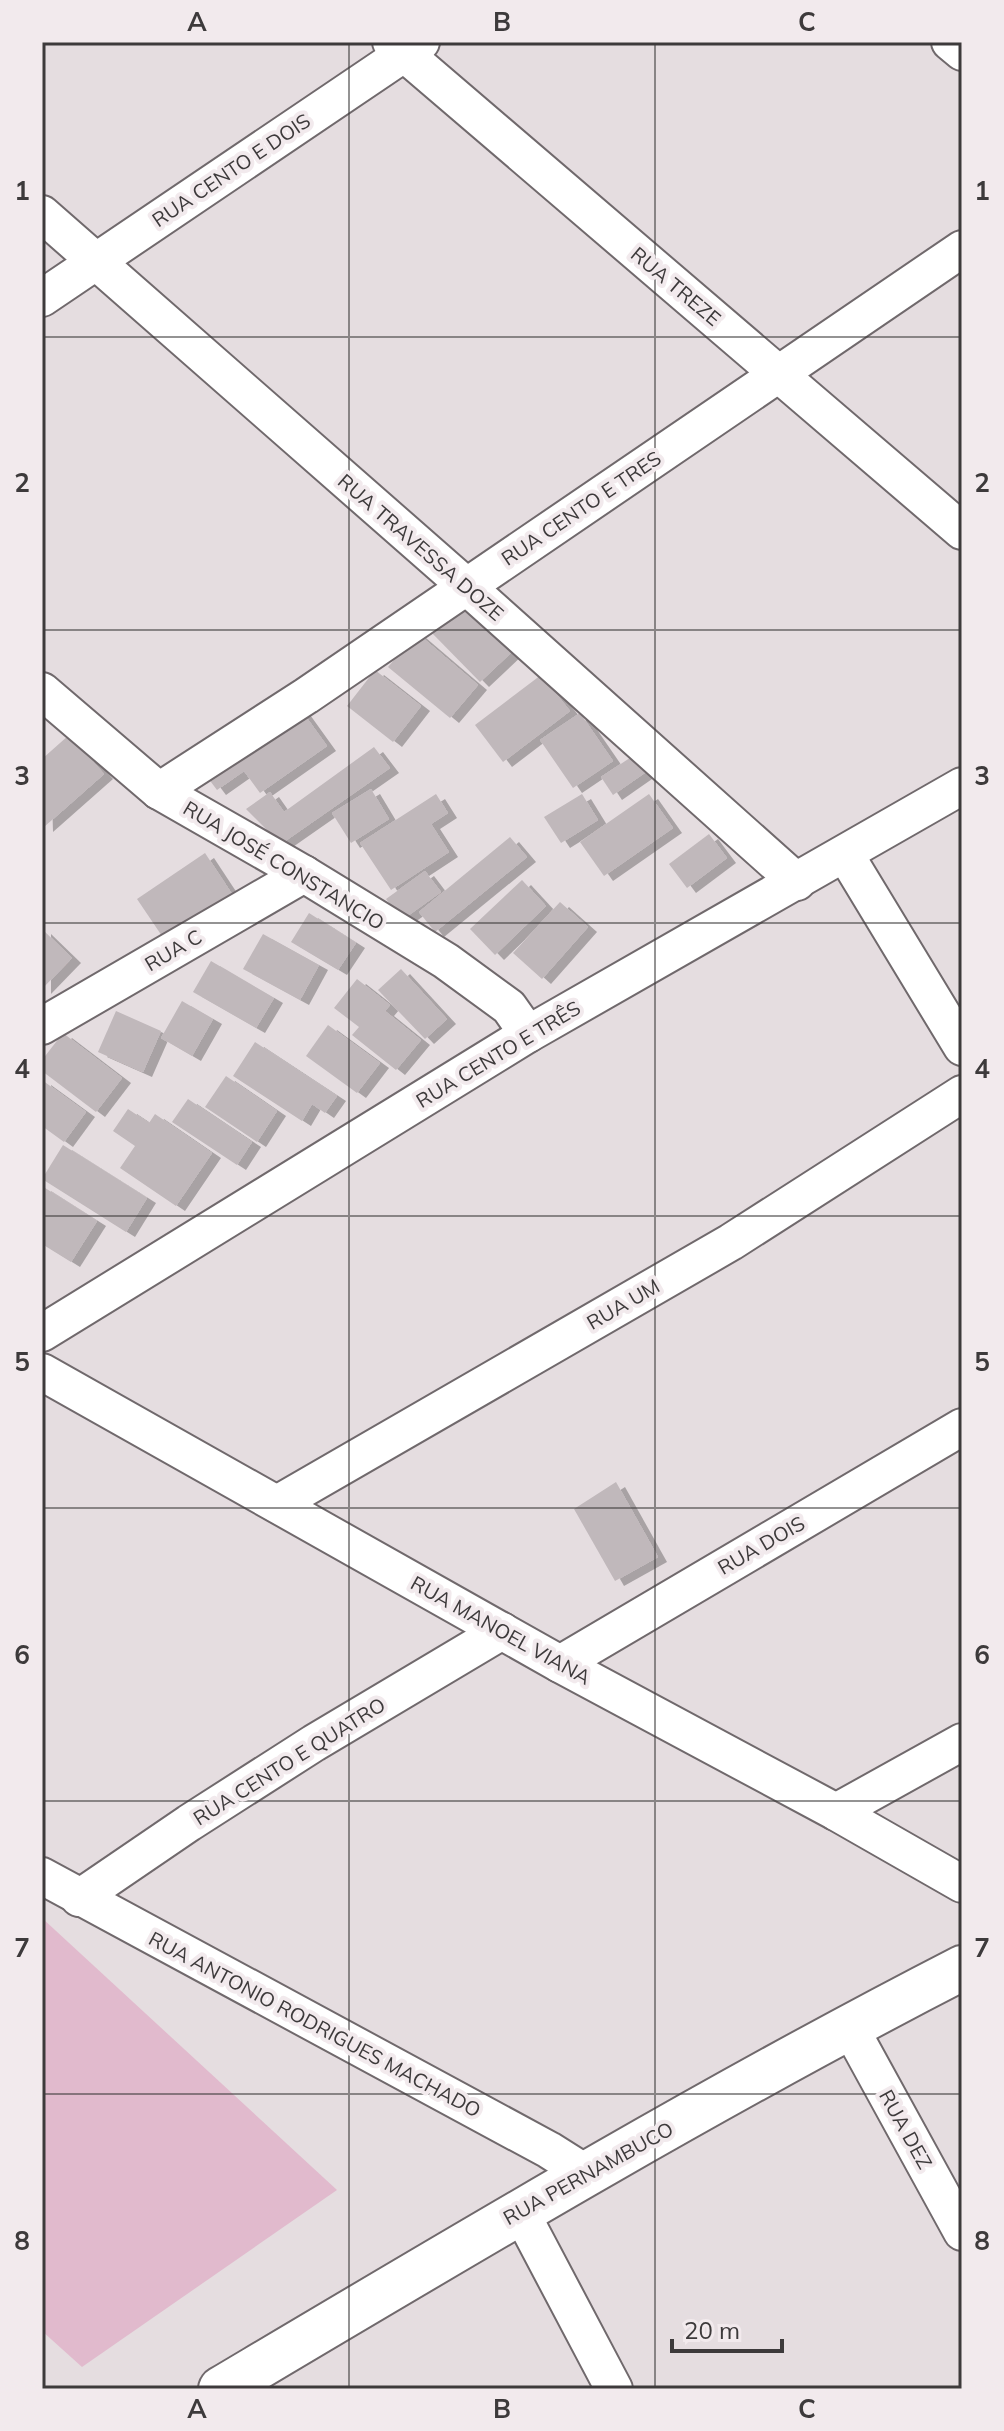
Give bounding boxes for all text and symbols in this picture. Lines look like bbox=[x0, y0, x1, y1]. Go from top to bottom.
text: A bbox=[187, 5, 207, 38]
text: B bbox=[493, 5, 511, 38]
text: C bbox=[798, 5, 816, 38]
street label: RUA CENTO E DOIS bbox=[147, 108, 315, 232]
text: 1 bbox=[14, 174, 30, 207]
text: 1 bbox=[974, 174, 990, 207]
street label: RUA TREZE bbox=[626, 241, 726, 331]
street label: RUA CENTO E TRES bbox=[496, 445, 666, 571]
text: 2 bbox=[14, 466, 30, 499]
text: 2 bbox=[974, 466, 990, 499]
street label: RUA TRAVESSA DOZE bbox=[333, 468, 509, 626]
text: 3 bbox=[14, 759, 30, 792]
text: 3 bbox=[974, 759, 990, 792]
street label: RUA JOSÉ CONSTANCIO bbox=[179, 795, 389, 935]
street label: RUA C bbox=[140, 924, 206, 976]
street label: RUA CENTO E TRÊS bbox=[411, 995, 585, 1113]
text: 4 bbox=[14, 1052, 30, 1085]
text: 4 bbox=[974, 1052, 990, 1085]
street label: RUA UM bbox=[582, 1273, 664, 1335]
text: 5 bbox=[14, 1345, 30, 1378]
text: 5 bbox=[974, 1345, 990, 1378]
street label: RUA DOIS bbox=[713, 1510, 809, 1580]
street label: RUA MANOEL VIANA bbox=[407, 1570, 596, 1690]
text: 6 bbox=[14, 1638, 30, 1671]
text: 6 bbox=[974, 1638, 990, 1671]
street label: RUA CENTO E QUATRO bbox=[188, 1692, 390, 1830]
street label: RUA ANTONIO RODRIGUES MACHADO bbox=[145, 1925, 485, 2123]
text: 7 bbox=[14, 1931, 30, 1964]
text: 7 bbox=[974, 1931, 990, 1964]
street label: RUA DEZ bbox=[874, 2085, 938, 2173]
street label: RUA PERNAMBUCO bbox=[499, 2116, 677, 2230]
text: 8 bbox=[14, 2224, 30, 2257]
text: 8 bbox=[974, 2224, 990, 2257]
scale bar bbox=[672, 2303, 782, 2353]
text: 20 m bbox=[684, 2315, 740, 2345]
text: A bbox=[187, 2392, 207, 2425]
text: B bbox=[493, 2392, 511, 2425]
text: C bbox=[798, 2392, 816, 2425]

